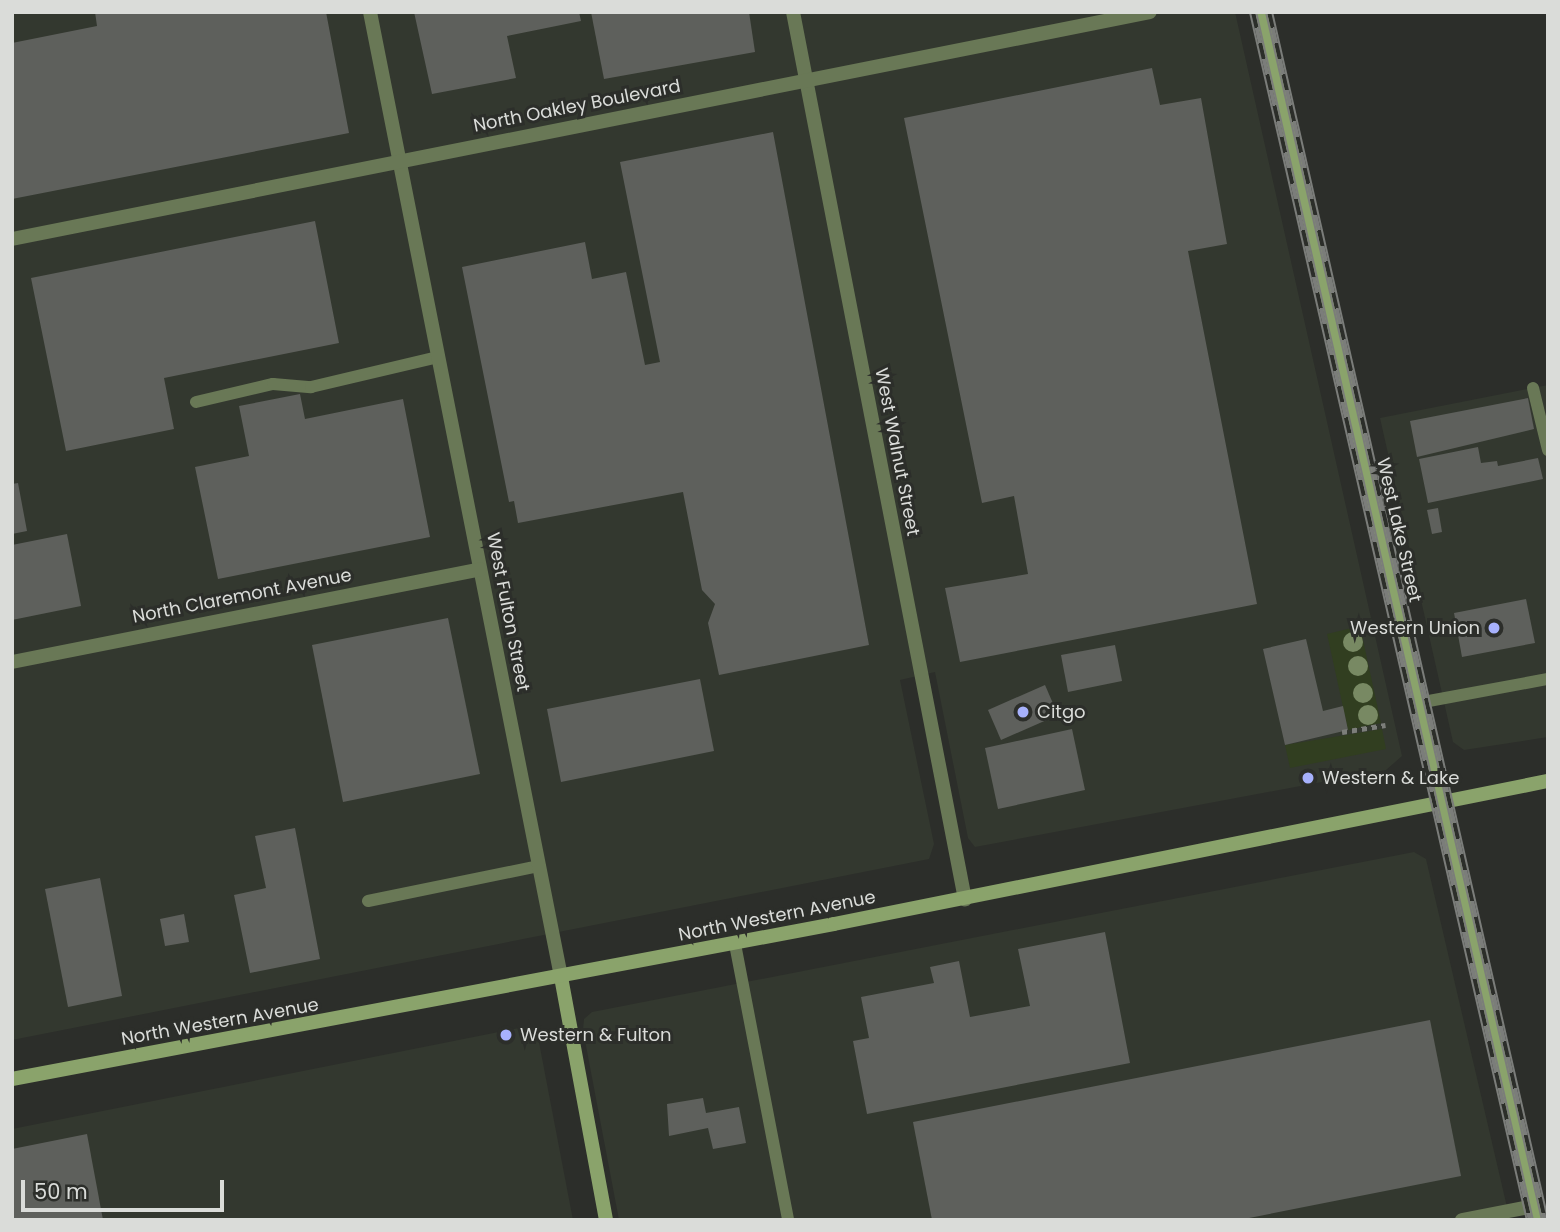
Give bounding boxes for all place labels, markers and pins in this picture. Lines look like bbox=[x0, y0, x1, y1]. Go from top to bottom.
place label: Western Union bbox=[1350, 617, 1480, 639]
marker: Western Union bbox=[1486, 620, 1502, 636]
place label: Citgo bbox=[1037, 701, 1086, 723]
marker: Citgo bbox=[1015, 704, 1031, 720]
place label: Western & Lake bbox=[1322, 767, 1459, 789]
marker: Western & Lake bbox=[1300, 770, 1316, 786]
place label: Western & Fulton bbox=[520, 1024, 672, 1046]
marker: Western & Fulton bbox=[498, 1027, 514, 1043]

